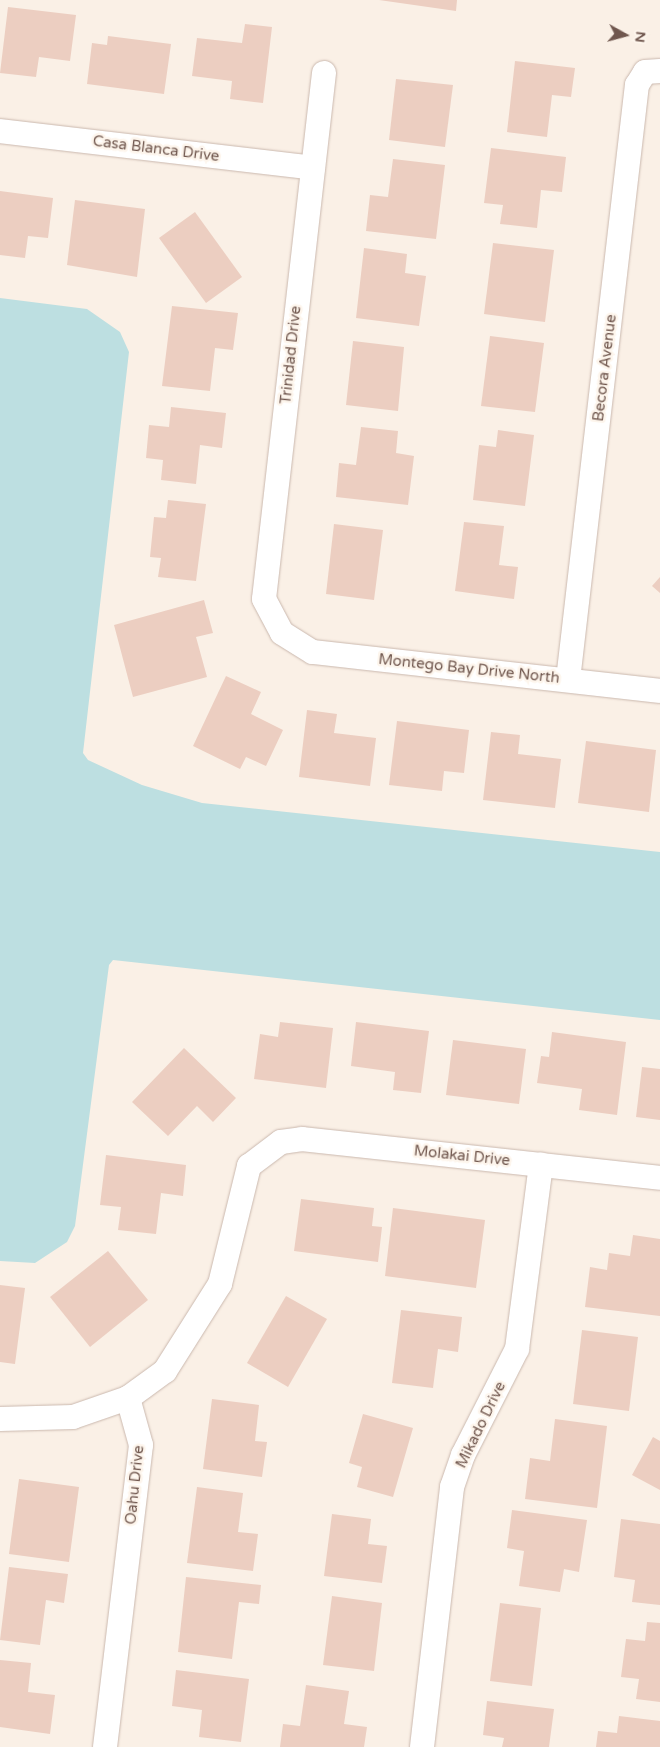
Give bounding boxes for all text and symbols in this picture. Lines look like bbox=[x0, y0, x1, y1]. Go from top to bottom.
north arrow bbox=[600, 10, 650, 60]
text: N bbox=[631, 30, 650, 44]
street label: Casa Blanca Drive bbox=[92, 132, 220, 166]
street label: Trinidad Drive bbox=[277, 305, 305, 405]
street label: Becora Avenue bbox=[590, 313, 620, 423]
street label: Montego Bay Drive North bbox=[378, 651, 560, 687]
street label: Molakai Drive bbox=[413, 1142, 511, 1170]
street label: Mikado Drive bbox=[452, 1379, 510, 1471]
street label: Oahu Drive bbox=[122, 1445, 148, 1525]

